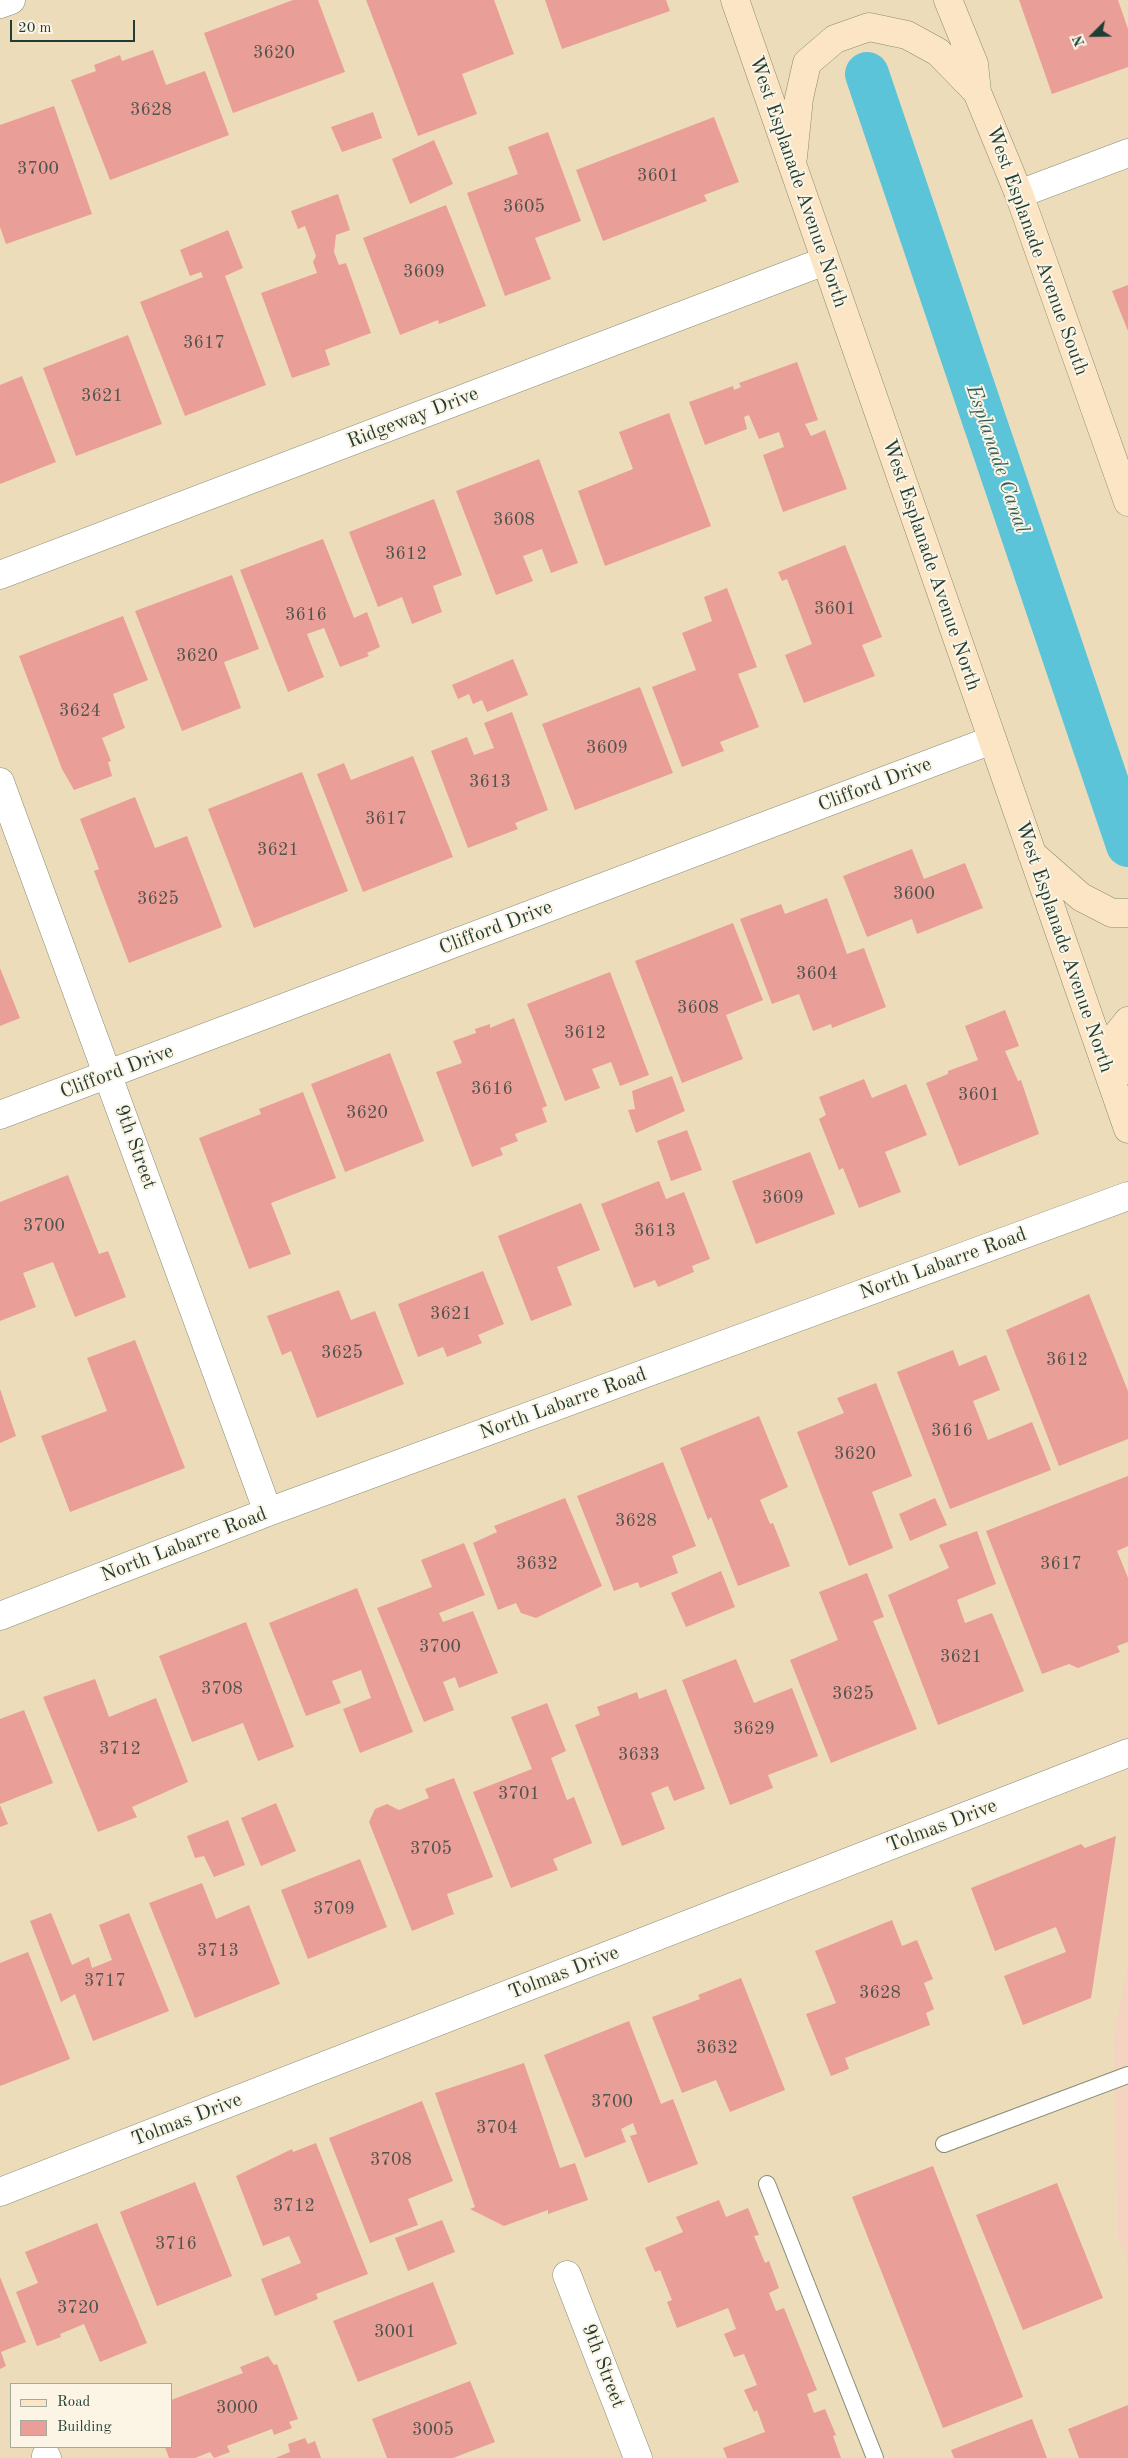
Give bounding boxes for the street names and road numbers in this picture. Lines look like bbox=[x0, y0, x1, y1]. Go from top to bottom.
street label: West Esplanade Avenue North bbox=[744, 53, 852, 311]
street label: West Esplanade Avenue South bbox=[981, 123, 1093, 379]
street label: Ridgeway Drive bbox=[344, 382, 482, 454]
street label: West Esplanade Avenue North bbox=[877, 436, 985, 694]
street label: Clifford Drive bbox=[815, 752, 935, 818]
street label: West Esplanade Avenue North bbox=[1010, 818, 1118, 1076]
street label: Clifford Drive bbox=[436, 895, 556, 961]
street label: Clifford Drive bbox=[57, 1039, 177, 1105]
street label: 9th Street bbox=[109, 1102, 161, 1192]
street label: North Labarre Road bbox=[856, 1223, 1030, 1305]
street label: North Labarre Road bbox=[476, 1363, 650, 1445]
street label: North Labarre Road bbox=[97, 1502, 271, 1588]
street label: Tolmas Drive bbox=[883, 1794, 1001, 1858]
street label: Tolmas Drive bbox=[505, 1941, 623, 2005]
street label: Tolmas Drive bbox=[128, 2088, 246, 2152]
street label: 9th Street bbox=[576, 2321, 630, 2411]

